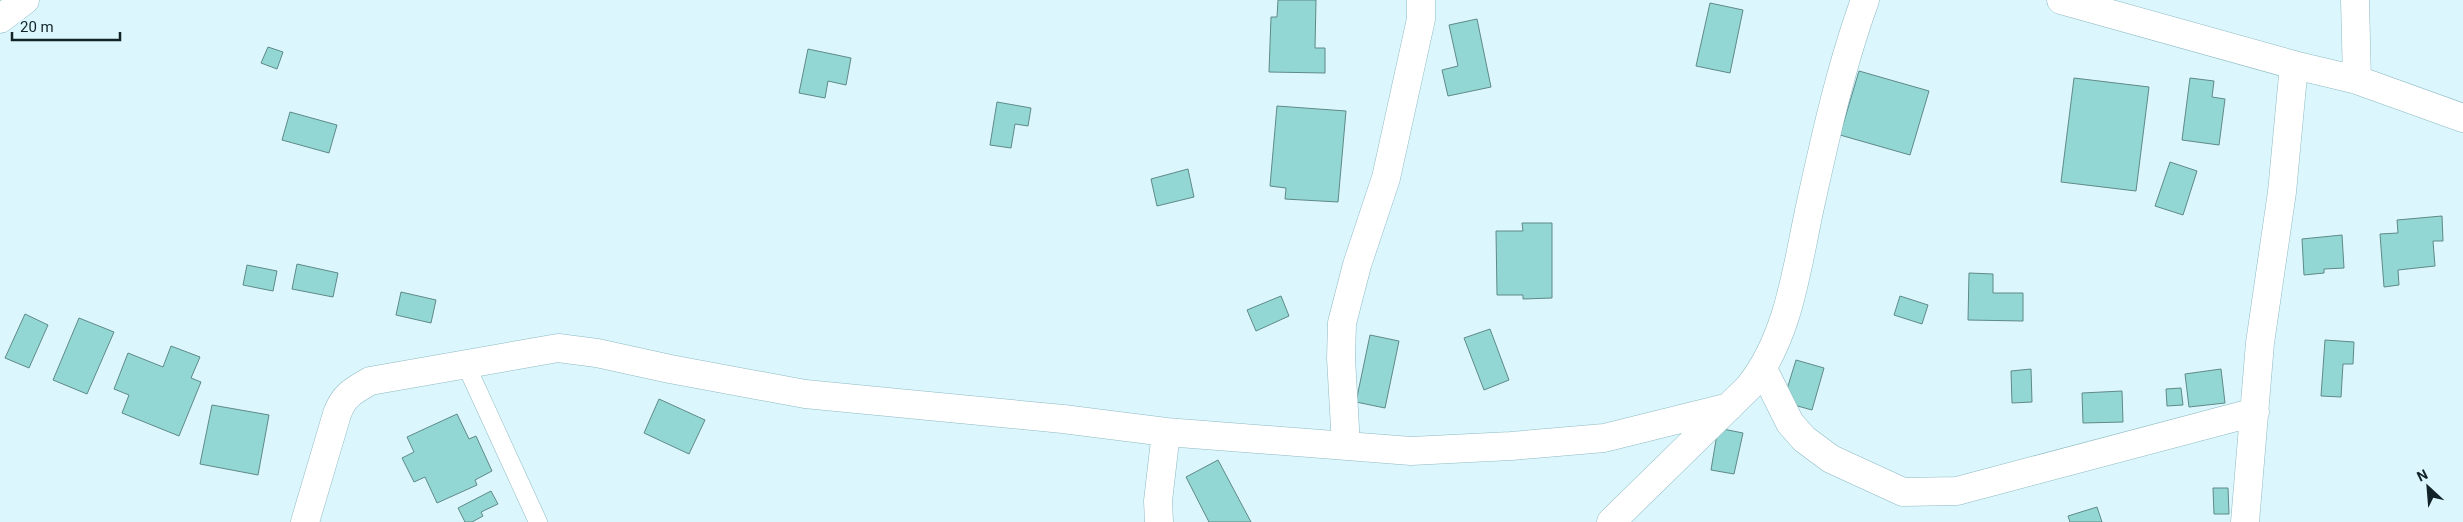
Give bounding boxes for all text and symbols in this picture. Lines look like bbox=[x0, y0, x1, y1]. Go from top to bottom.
scale bar bbox=[12, 10, 120, 42]
text: 20 m bbox=[20, 18, 54, 36]
north arrow bbox=[2403, 462, 2453, 512]
text: N bbox=[2414, 466, 2430, 485]

